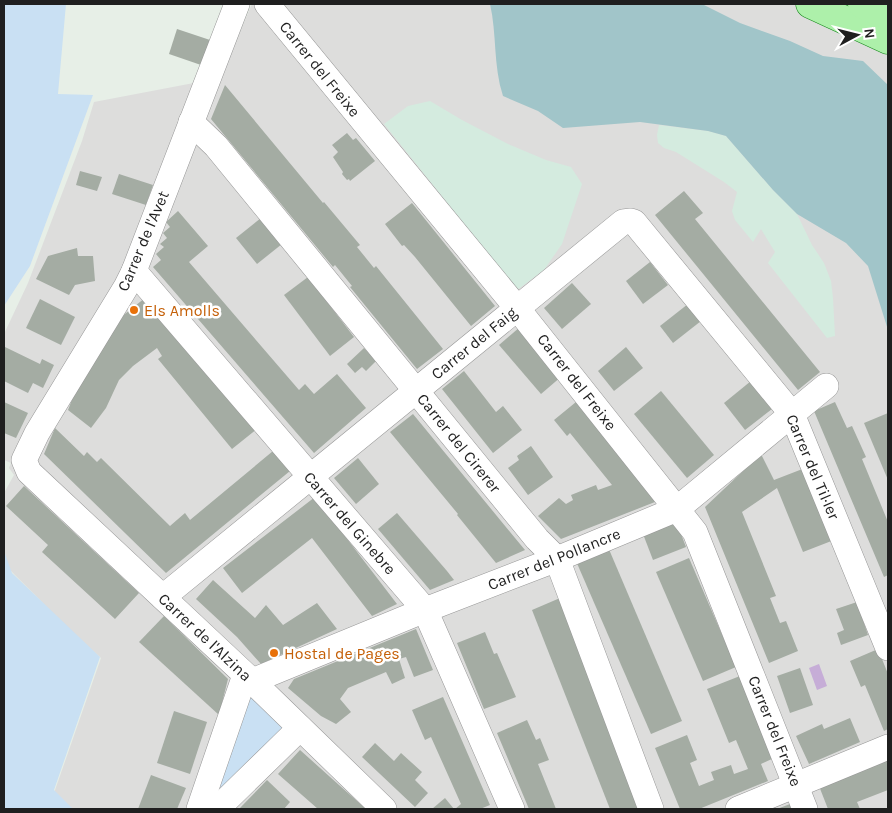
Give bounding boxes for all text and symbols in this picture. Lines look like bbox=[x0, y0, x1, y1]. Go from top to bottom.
north arrow bbox=[832, 10, 882, 60]
street label: Carrer del Freixe bbox=[276, 17, 364, 121]
text: N bbox=[860, 27, 878, 39]
street label: Carrer de l'Avet bbox=[113, 188, 173, 294]
place label: Els Amolls bbox=[144, 301, 220, 320]
street label: Carrer del Faig bbox=[427, 303, 521, 383]
marker: Els Amolls bbox=[128, 304, 140, 316]
street label: Carrer del Freixe bbox=[533, 330, 621, 434]
street label: Carrer del Cirerer bbox=[413, 389, 505, 497]
street label: Carrer del Til·ler bbox=[782, 411, 844, 523]
street label: Carrer del Ginebre bbox=[300, 468, 400, 578]
street label: Carrer del Pollancre bbox=[485, 524, 623, 594]
street label: Carrer de l'Alzina bbox=[154, 589, 256, 685]
place label: Hostal de Pages bbox=[284, 644, 400, 663]
marker: Hostal de Pages bbox=[268, 647, 280, 659]
street label: Carrer del Freixe bbox=[744, 673, 806, 789]

